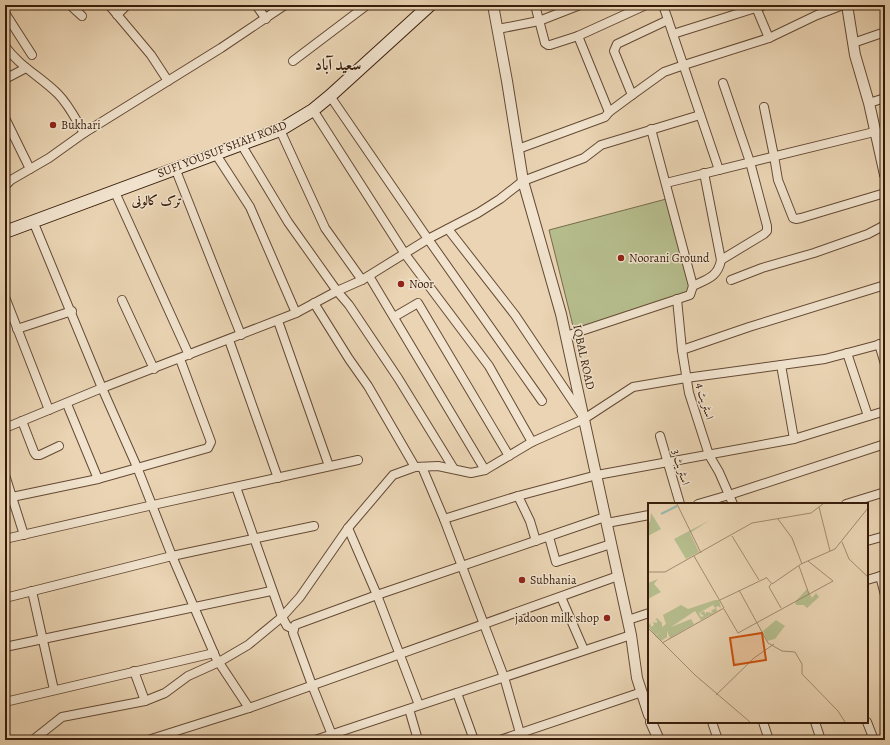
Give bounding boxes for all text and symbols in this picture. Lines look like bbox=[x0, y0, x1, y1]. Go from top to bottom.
district label: سعید آباد bbox=[315, 54, 361, 76]
place label: Bukhari bbox=[61, 117, 101, 133]
street label: SUFI YOUSUF SHAH ROAD bbox=[155, 117, 289, 181]
marker: Bukhari bbox=[48, 120, 58, 130]
district label: ترک کالونی bbox=[131, 192, 182, 209]
place label: Noorani Ground bbox=[629, 250, 710, 266]
marker: Noorani Ground bbox=[616, 253, 626, 263]
place label: Noor bbox=[409, 276, 434, 292]
marker: Noor bbox=[396, 279, 406, 289]
street label: IQBAL ROAD bbox=[569, 323, 599, 391]
street label: اسٹریٹ 4 bbox=[692, 381, 718, 422]
street label: اسٹریٹ 3 bbox=[668, 447, 694, 487]
inset map bbox=[648, 503, 868, 723]
place label: Subhania bbox=[530, 572, 577, 588]
marker: Subhania bbox=[517, 575, 527, 585]
place label: jadoon milk shop bbox=[515, 610, 599, 626]
marker: jadoon milk shop bbox=[602, 613, 612, 623]

